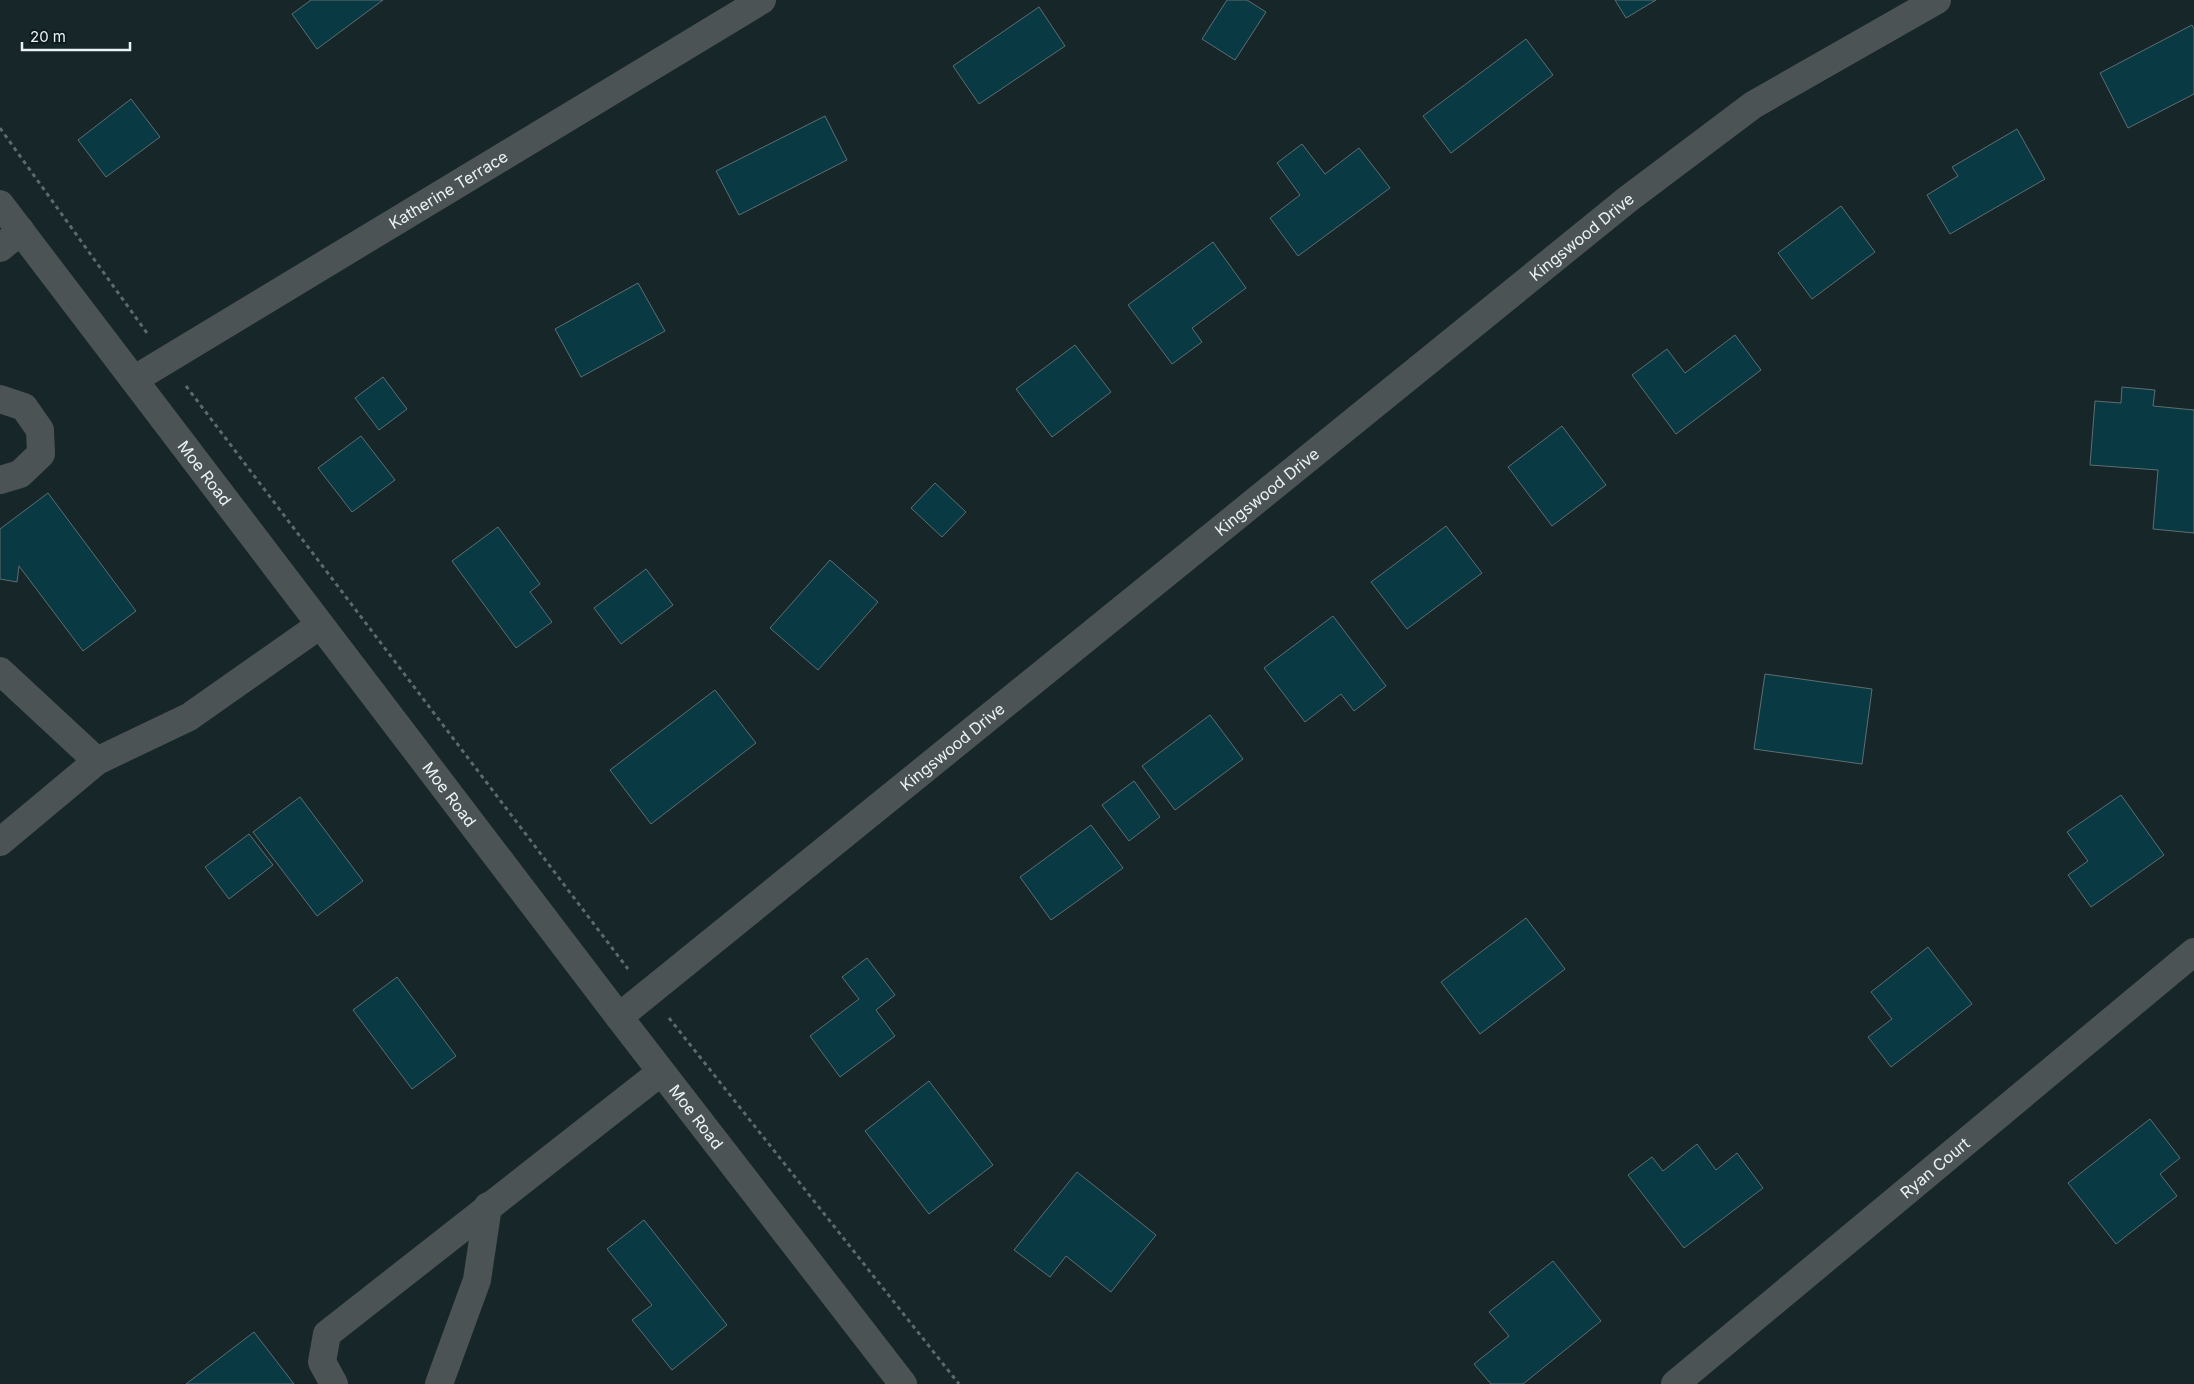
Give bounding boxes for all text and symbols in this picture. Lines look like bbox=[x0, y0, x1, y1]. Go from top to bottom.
scale bar bbox=[22, 20, 130, 52]
text: 20 m bbox=[30, 27, 66, 46]
street label: Katherine Terrace bbox=[385, 146, 511, 233]
street label: Kingswood Drive bbox=[1525, 188, 1638, 285]
street label: Moe Road bbox=[174, 436, 236, 509]
street label: Kingswood Drive bbox=[1211, 444, 1323, 540]
street label: Kingswood Drive bbox=[896, 699, 1008, 795]
street label: Moe Road bbox=[418, 758, 481, 831]
street label: Moe Road bbox=[665, 1080, 728, 1153]
street label: Ryan Court bbox=[1896, 1133, 1974, 1202]

